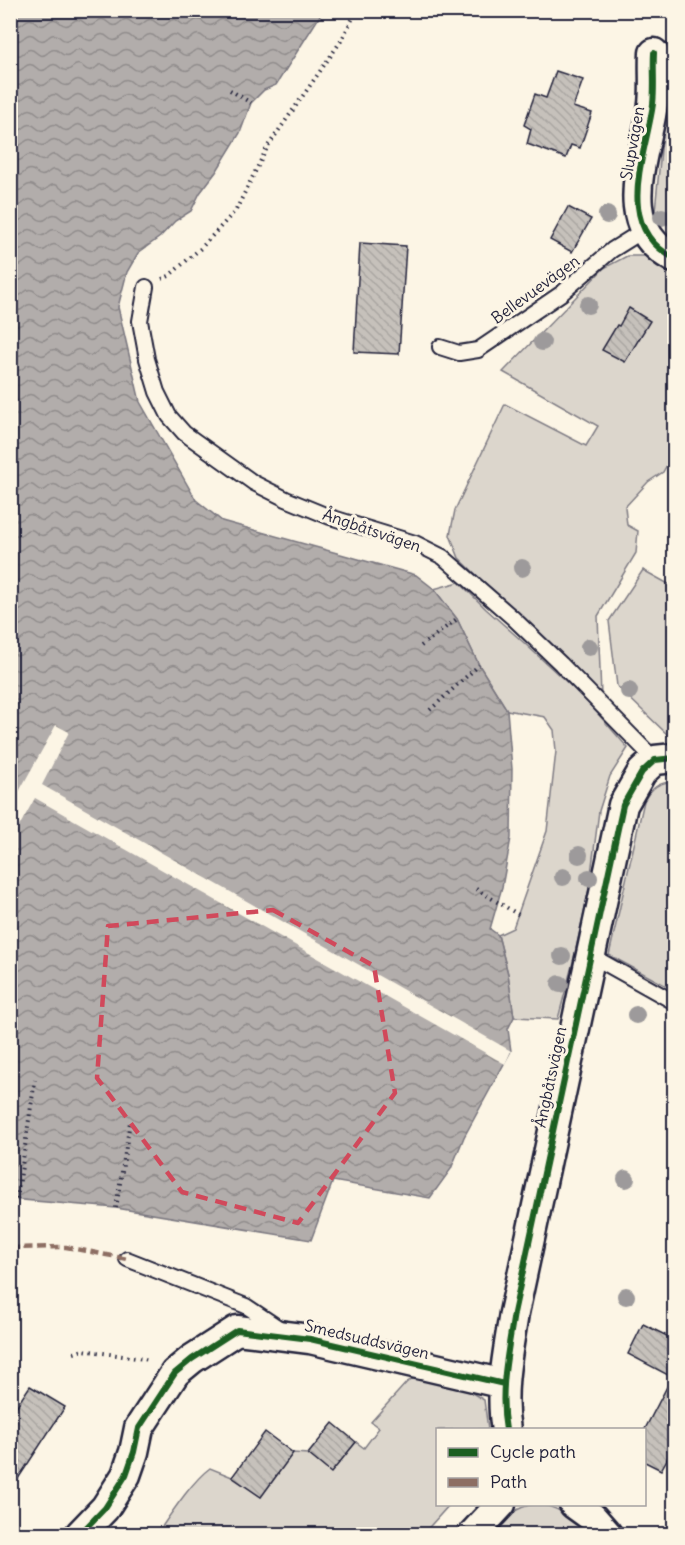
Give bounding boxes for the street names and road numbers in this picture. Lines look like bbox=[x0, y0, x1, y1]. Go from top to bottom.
street label: Slupvägen bbox=[616, 105, 648, 181]
street label: Bellevuevägen bbox=[487, 250, 583, 328]
street label: Ångbåtsvägen bbox=[320, 504, 424, 556]
street label: Ångbåtsvägen bbox=[530, 1025, 570, 1129]
street label: Smedsuddsvägen bbox=[303, 1315, 431, 1363]

